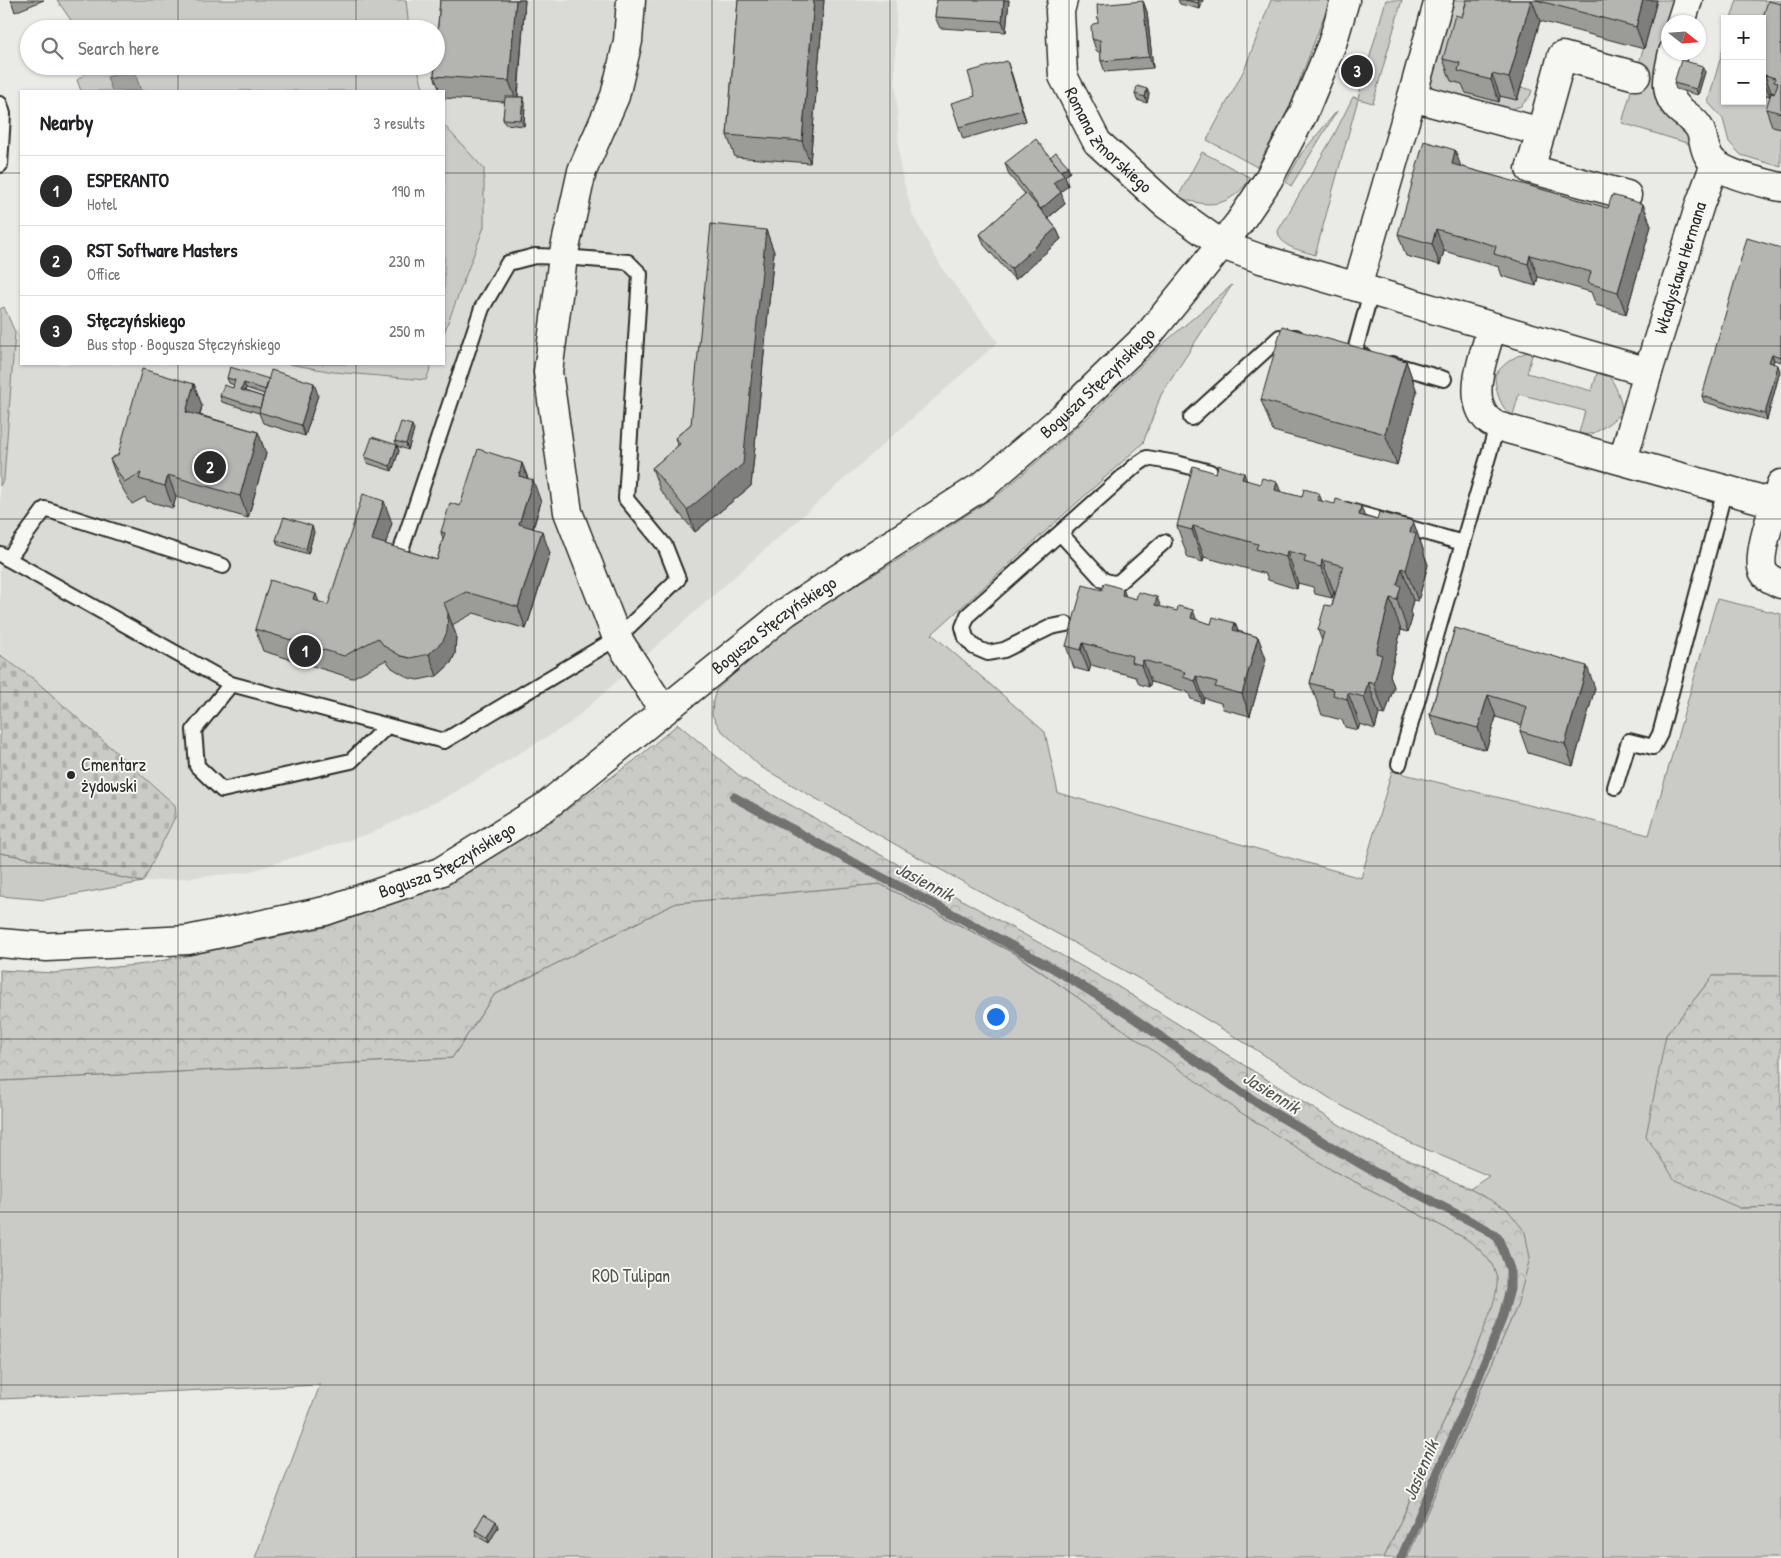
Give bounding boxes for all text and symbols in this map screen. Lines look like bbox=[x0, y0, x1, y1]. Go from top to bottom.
north arrow bbox=[1661, 15, 1706, 60]
map controls bbox=[1721, 15, 1766, 105]
button: + bbox=[1721, 15, 1766, 60]
search box bbox=[20, 20, 445, 75]
icon: search bbox=[38, 34, 66, 62]
text: Search here bbox=[78, 35, 159, 61]
pin: 3 bbox=[1341, 52, 1373, 90]
button: − bbox=[1721, 60, 1766, 105]
street label: Romana Zmorskiego bbox=[1059, 83, 1158, 198]
text: Nearby bbox=[40, 108, 93, 137]
text: 3 results bbox=[373, 112, 425, 134]
text: ESPERANTO bbox=[87, 167, 169, 193]
text: 1 bbox=[53, 180, 59, 202]
text: 190 m bbox=[392, 180, 425, 202]
text: Hotel bbox=[87, 193, 117, 215]
street label: Władysława Hermana bbox=[1648, 199, 1712, 337]
text: RST Software Masters bbox=[87, 237, 238, 263]
text: 2 bbox=[52, 250, 60, 272]
text: 230 m bbox=[389, 250, 425, 272]
text: Office bbox=[87, 263, 120, 285]
text: Stęczyńskiego bbox=[87, 307, 185, 333]
text: 3 bbox=[52, 320, 60, 342]
text: 250 m bbox=[389, 320, 425, 342]
street label: Bogusza Stęczyńskiego bbox=[1034, 323, 1161, 444]
text: Bus stop · Bogusza Stęczyńskiego bbox=[87, 333, 281, 355]
pin: 2 bbox=[194, 448, 226, 486]
street label: Bogusza Stęczyńskiego bbox=[706, 570, 841, 680]
pin: 1 bbox=[289, 632, 321, 670]
place label: Cmentarz żydowski bbox=[81, 752, 147, 798]
marker: Cmentarz żydowski bbox=[65, 769, 77, 781]
street label: Bogusza Stęczyńskiego bbox=[375, 815, 520, 904]
water label: Jasiennik bbox=[891, 855, 961, 908]
your location bbox=[983, 1004, 1009, 1030]
water label: Jasiennik bbox=[1238, 1064, 1307, 1121]
park label: ROD Tulipan bbox=[592, 1263, 670, 1288]
water label: Jasiennik bbox=[1396, 1434, 1445, 1504]

